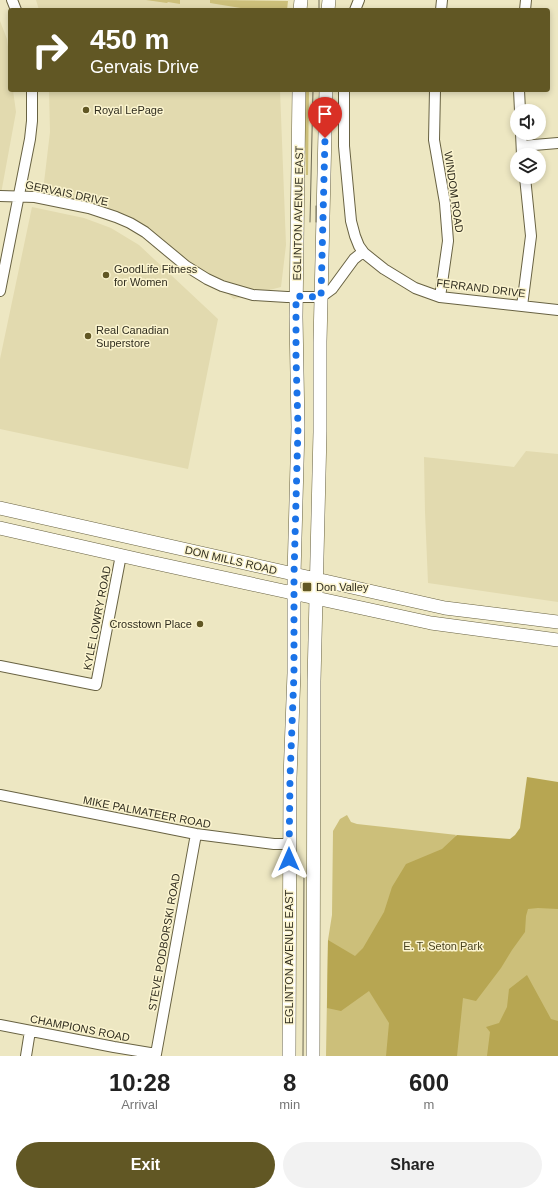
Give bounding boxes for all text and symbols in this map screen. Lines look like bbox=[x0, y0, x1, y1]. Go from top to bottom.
icon: right bbox=[24, 24, 76, 76]
text: 450 m bbox=[90, 24, 169, 55]
text: Gervais Drive bbox=[90, 57, 199, 77]
pin bbox=[308, 97, 342, 138]
icon: arrive bbox=[314, 103, 336, 125]
place label: Royal LePage bbox=[94, 104, 163, 116]
map controls bbox=[510, 104, 546, 184]
button: sound bbox=[510, 104, 546, 140]
marker: Royal LePage bbox=[81, 105, 91, 115]
street label: EGLINTON AVENUE EAST bbox=[291, 145, 305, 280]
button: layers bbox=[510, 148, 546, 184]
street label: WINDOM ROAD bbox=[442, 151, 466, 233]
street label: GERVAIS DRIVE bbox=[24, 178, 110, 208]
place label: GoodLife Fitness for Women bbox=[114, 263, 198, 288]
marker: GoodLife Fitness for Women bbox=[101, 270, 111, 280]
street label: FERRAND DRIVE bbox=[436, 277, 526, 299]
place label: Real Canadian Superstore bbox=[96, 324, 169, 349]
marker: Real Canadian Superstore bbox=[83, 331, 93, 341]
street label: DON MILLS ROAD bbox=[184, 544, 278, 576]
street label: KYLE LOWRY ROAD bbox=[81, 565, 113, 671]
marker: Don Valley bbox=[301, 581, 313, 593]
place label: Don Valley bbox=[316, 581, 369, 593]
place label: Crosstown Place bbox=[109, 618, 192, 630]
marker: Crosstown Place bbox=[195, 619, 205, 629]
street label: MIKE PALMATEER ROAD bbox=[82, 794, 212, 830]
position arrow bbox=[268, 838, 310, 880]
street label: STEVE PODBORSKI ROAD bbox=[146, 872, 182, 1012]
street label: EGLINTON AVENUE EAST bbox=[283, 889, 295, 1024]
park label: E. T. Seton Park bbox=[403, 940, 483, 952]
street label: CHAMPIONS ROAD bbox=[29, 1012, 131, 1044]
text: 10:28 bbox=[109, 1069, 170, 1096]
text: 8 bbox=[283, 1069, 296, 1096]
text: 600 bbox=[409, 1069, 449, 1096]
text: Arrival bbox=[121, 1097, 158, 1112]
text: min bbox=[279, 1097, 300, 1112]
text: m bbox=[424, 1097, 434, 1112]
button: Exit bbox=[16, 1142, 275, 1188]
button: Share bbox=[283, 1142, 542, 1188]

